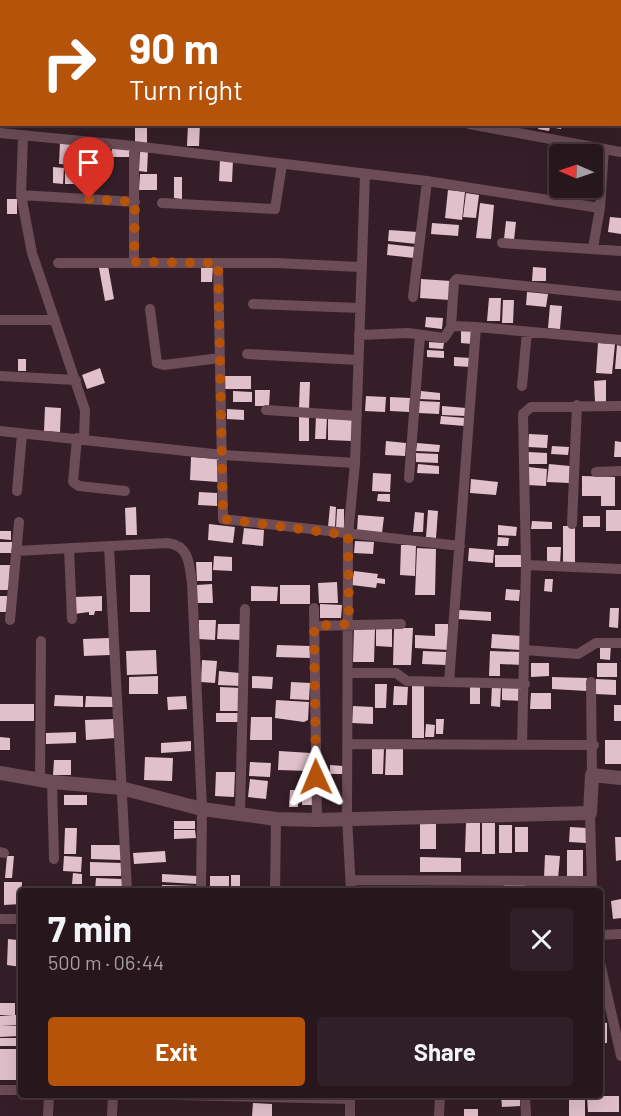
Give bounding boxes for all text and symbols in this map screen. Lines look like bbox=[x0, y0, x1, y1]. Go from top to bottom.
text: 90 m bbox=[129, 22, 219, 72]
icon: right bbox=[30, 24, 108, 102]
text: Turn right bbox=[129, 73, 243, 105]
pin bbox=[63, 137, 114, 199]
north arrow bbox=[549, 144, 603, 198]
map controls bbox=[549, 144, 603, 198]
icon: arrive bbox=[72, 146, 105, 179]
position arrow bbox=[284, 745, 348, 809]
text: 7 min bbox=[48, 906, 132, 949]
button: close bbox=[510, 908, 573, 971]
text: 500 m · 06:44 bbox=[48, 950, 164, 974]
button: Exit bbox=[48, 1017, 305, 1086]
button: Share bbox=[317, 1017, 573, 1086]

